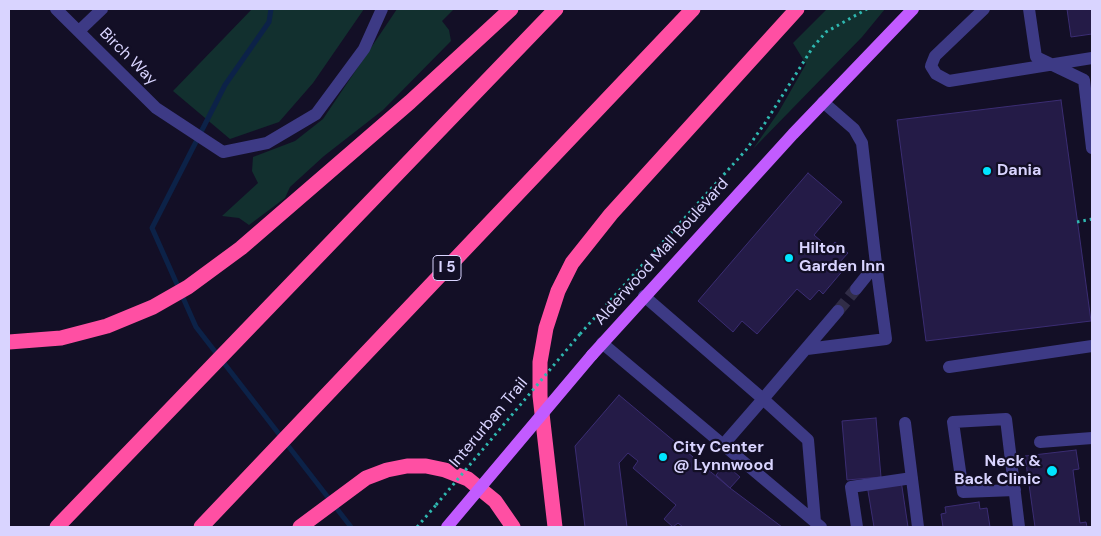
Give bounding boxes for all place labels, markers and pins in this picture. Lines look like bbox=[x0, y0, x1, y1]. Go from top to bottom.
place label: Dania bbox=[997, 161, 1041, 181]
marker: Dania bbox=[981, 165, 993, 177]
place label: Hilton Garden Inn bbox=[799, 239, 885, 277]
marker: Hilton Garden Inn bbox=[783, 252, 795, 264]
place label: City Center @ Lynnwood bbox=[673, 438, 774, 476]
marker: City Center @ Lynnwood bbox=[657, 451, 669, 463]
place label: Neck & Back Clinic bbox=[954, 452, 1041, 490]
marker: Neck & Back Clinic bbox=[1045, 464, 1059, 478]

